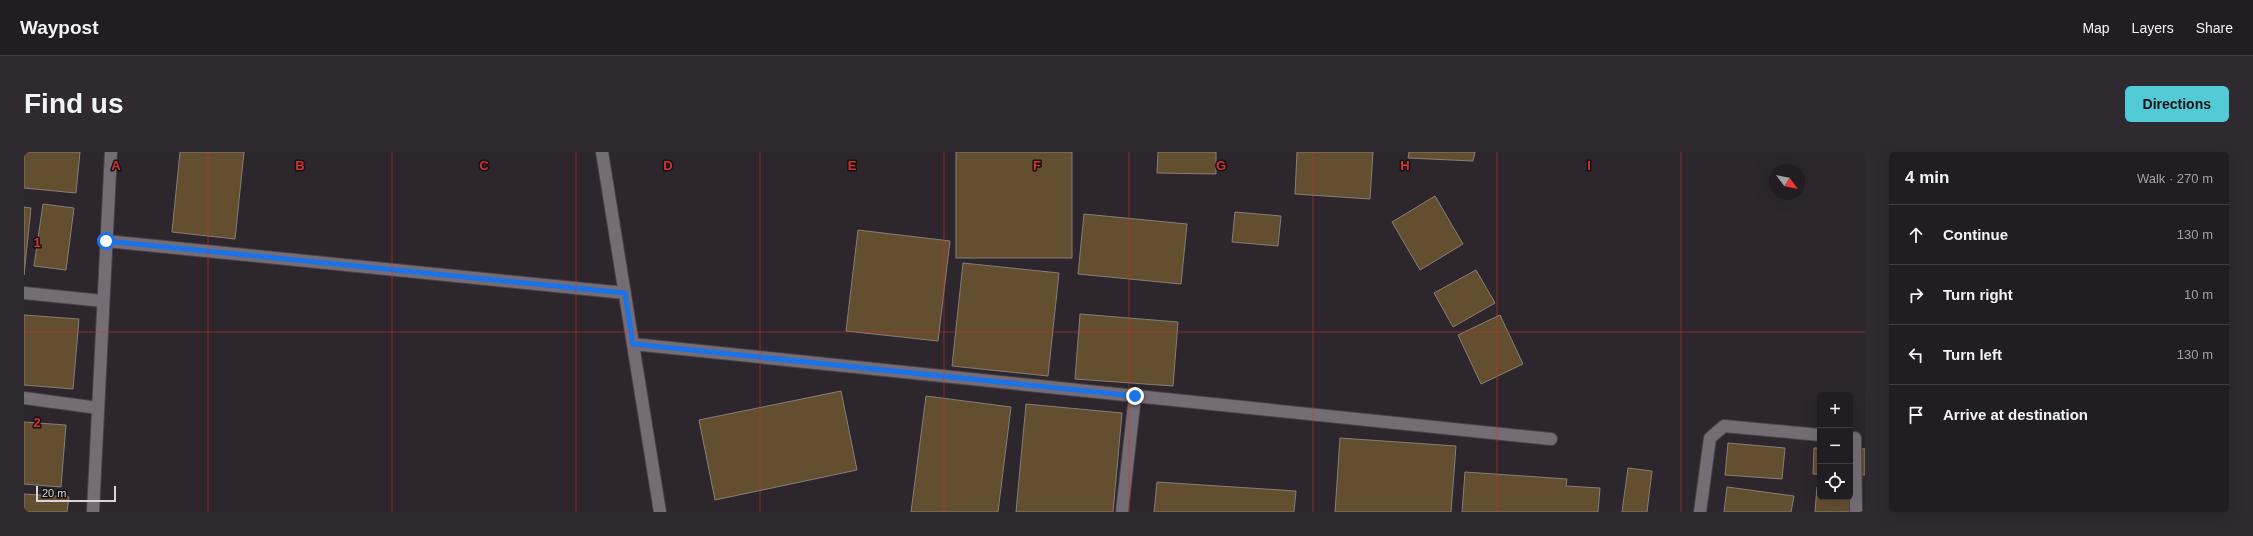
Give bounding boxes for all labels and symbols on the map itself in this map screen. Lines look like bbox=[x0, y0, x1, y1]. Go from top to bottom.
text: A bbox=[111, 158, 121, 173]
text: B bbox=[295, 158, 305, 173]
text: C bbox=[479, 158, 489, 173]
text: D bbox=[663, 158, 673, 173]
text: E bbox=[848, 158, 857, 173]
text: F bbox=[1033, 158, 1041, 173]
text: G bbox=[1216, 158, 1226, 173]
text: H bbox=[1400, 158, 1410, 173]
text: I bbox=[1587, 158, 1591, 173]
north arrow bbox=[1769, 164, 1805, 200]
route start bbox=[97, 232, 115, 250]
text: 1 bbox=[33, 235, 41, 250]
route end bbox=[1126, 387, 1144, 405]
text: 2 bbox=[33, 415, 41, 430]
scale bar bbox=[36, 484, 116, 503]

